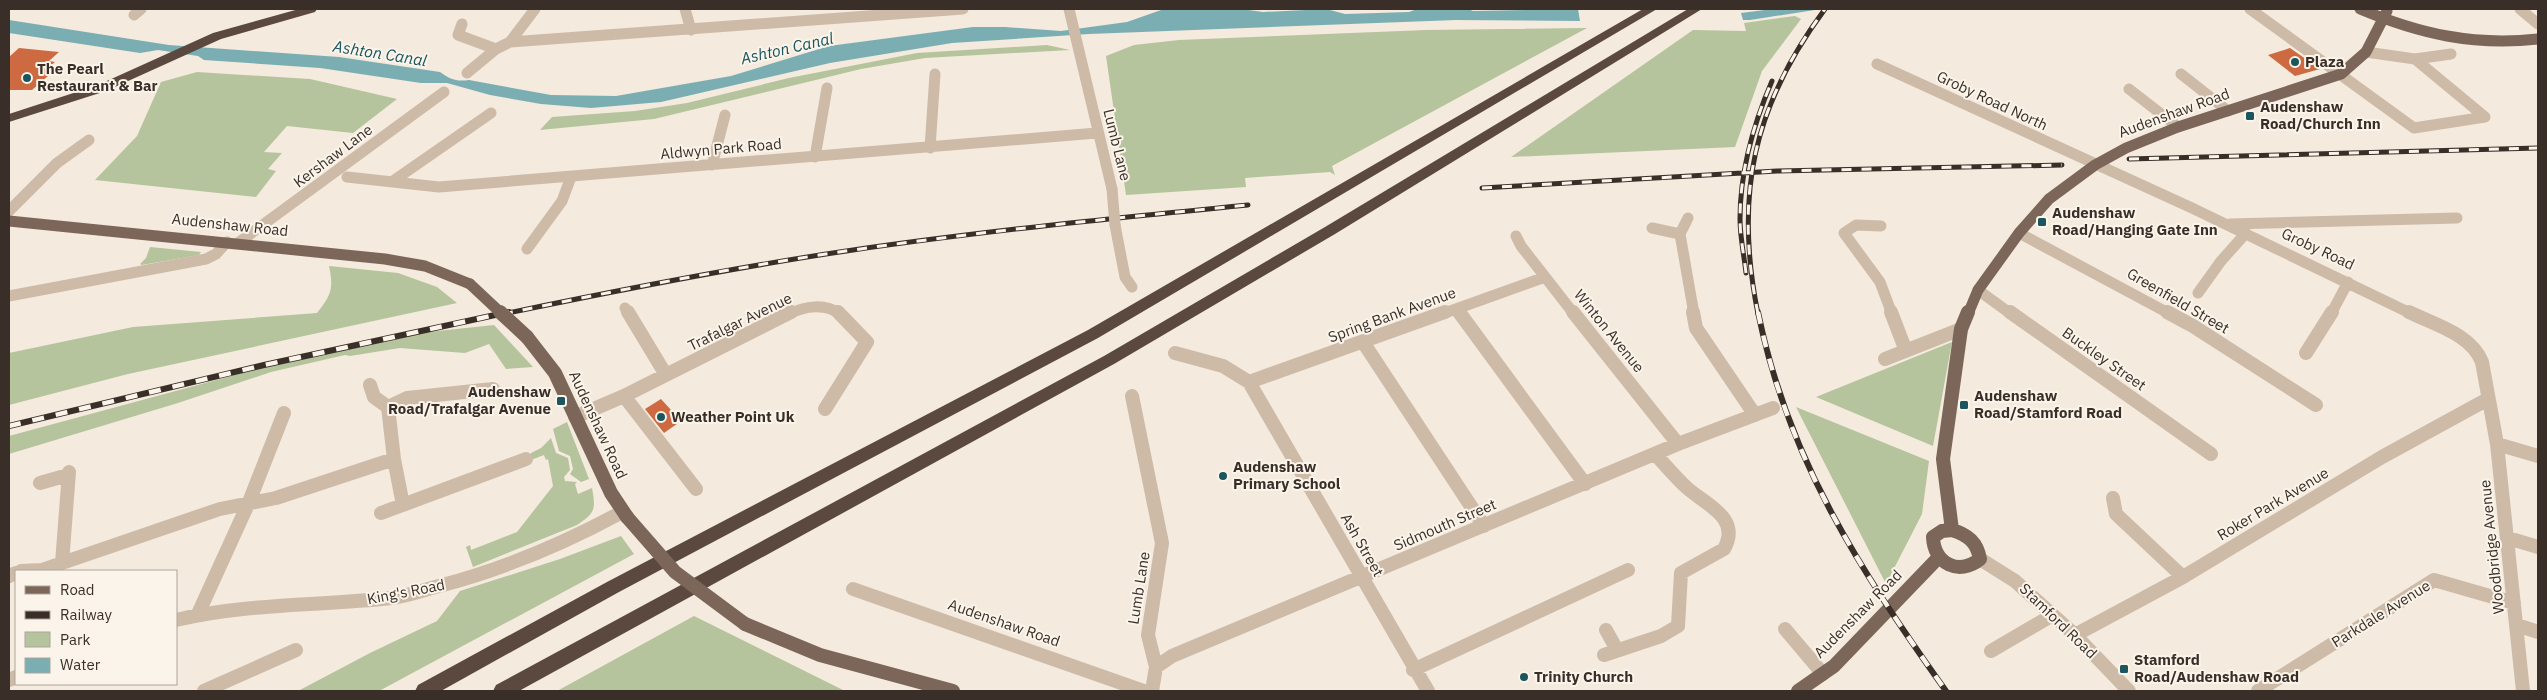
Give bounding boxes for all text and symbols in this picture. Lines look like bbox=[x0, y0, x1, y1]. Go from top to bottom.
water label: Ashton Canal bbox=[738, 27, 836, 69]
water label: Ashton Canal bbox=[331, 36, 429, 70]
place label: Plaza bbox=[2305, 52, 2345, 71]
marker: Plaza bbox=[2289, 56, 2301, 68]
place label: The Pearl Restaurant & Bar bbox=[37, 59, 158, 95]
street label: Groby Road North bbox=[1934, 67, 2051, 135]
marker: The Pearl Restaurant & Bar bbox=[21, 72, 33, 84]
street label: Audenshaw Road bbox=[2116, 84, 2232, 141]
place label: Audenshaw Road/Church Inn bbox=[2260, 97, 2381, 133]
street label: Lumb Lane bbox=[1099, 107, 1136, 183]
marker: Audenshaw Road/Church Inn bbox=[2244, 110, 2256, 122]
street label: Kershaw Lane bbox=[289, 120, 376, 191]
street label: Aldwyn Park Road bbox=[659, 134, 782, 163]
place label: Audenshaw Road/Hanging Gate Inn bbox=[2052, 203, 2218, 239]
street label: Audenshaw Road bbox=[171, 209, 289, 240]
marker: Audenshaw Road/Hanging Gate Inn bbox=[2036, 216, 2048, 228]
street label: Groby Road bbox=[2279, 223, 2358, 274]
street label: Greenfield Street bbox=[2124, 264, 2233, 338]
street label: Spring Bank Avenue bbox=[1325, 283, 1458, 346]
street label: Winton Avenue bbox=[1570, 285, 1649, 376]
street label: Trafalgar Avenue bbox=[685, 288, 795, 355]
street label: Buckley Street bbox=[2059, 323, 2150, 395]
street label: Audenshaw Road bbox=[565, 368, 632, 482]
place label: Audenshaw Road/Trafalgar Avenue bbox=[388, 382, 551, 418]
place label: Audenshaw Road/Stamford Road bbox=[1974, 386, 2122, 422]
marker: Audenshaw Road/Trafalgar Avenue bbox=[555, 395, 567, 407]
marker: Audenshaw Road/Stamford Road bbox=[1958, 399, 1970, 411]
place label: Weather Point Uk bbox=[671, 407, 795, 426]
marker: Weather Point Uk bbox=[655, 411, 667, 423]
place label: Audenshaw Primary School bbox=[1233, 457, 1341, 493]
street label: Roker Park Avenue bbox=[2214, 463, 2332, 544]
marker: Audenshaw Primary School bbox=[1217, 470, 1229, 482]
street label: Woodbridge Avenue bbox=[2475, 479, 2508, 615]
street label: Sidmouth Street bbox=[1391, 494, 1499, 555]
street label: Ash Street bbox=[1337, 510, 1388, 580]
street label: Lumb Lane bbox=[1123, 550, 1154, 626]
street label: Audenshaw Road bbox=[1810, 566, 1906, 662]
legend bbox=[15, 570, 178, 685]
street label: King's Road bbox=[365, 575, 446, 608]
street label: Parkdale Avenue bbox=[2328, 576, 2434, 652]
street label: Stamford Road bbox=[2016, 579, 2101, 662]
text: Road bbox=[60, 580, 95, 599]
street label: Audenshaw Road bbox=[946, 595, 1063, 651]
text: Railway bbox=[60, 605, 113, 624]
text: Park bbox=[60, 630, 90, 649]
place label: Stamford Road/Audenshaw Road bbox=[2134, 650, 2299, 686]
text: Water bbox=[60, 655, 101, 674]
marker: Stamford Road/Audenshaw Road bbox=[2118, 663, 2130, 675]
place label: Trinity Church bbox=[1534, 667, 1633, 686]
marker: Trinity Church bbox=[1518, 671, 1530, 683]

